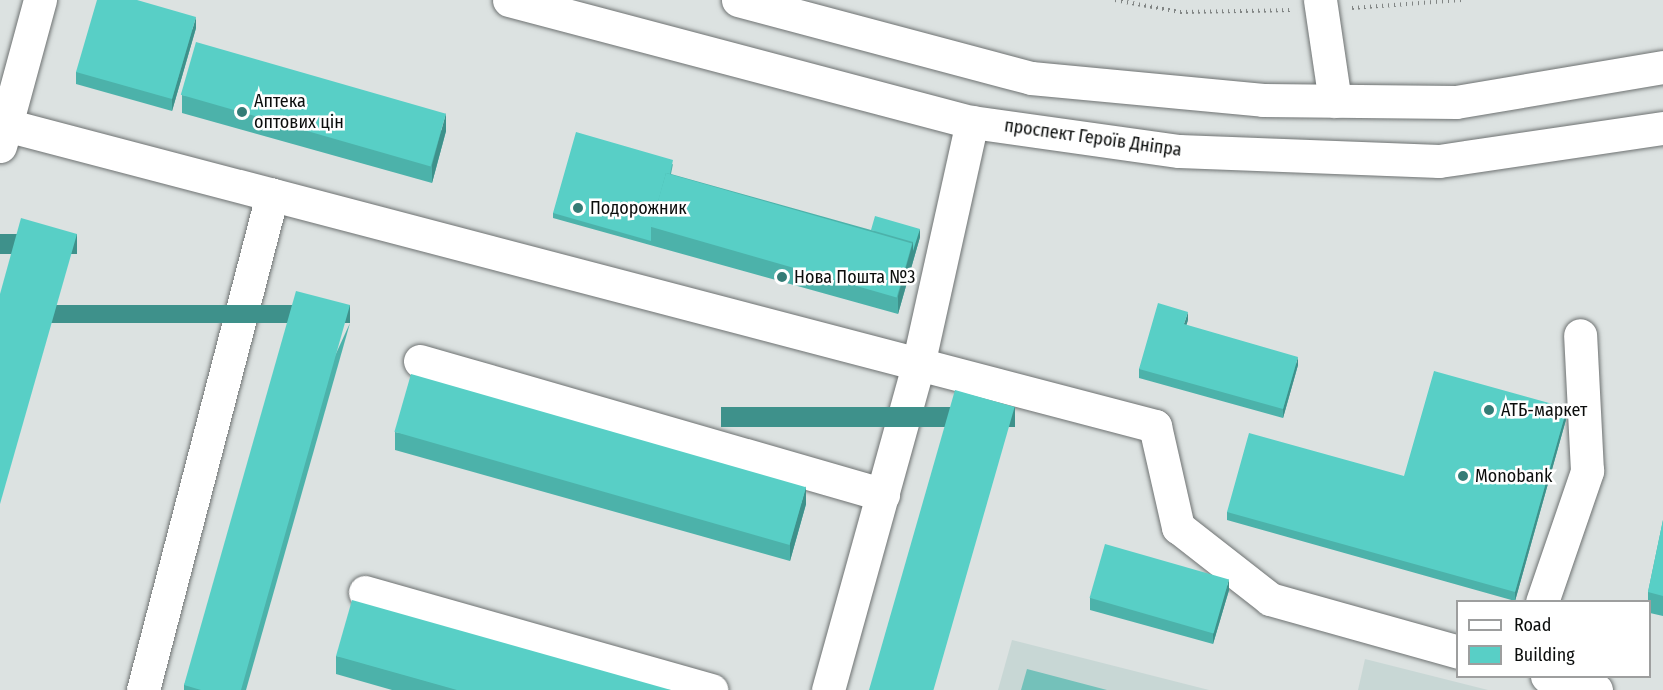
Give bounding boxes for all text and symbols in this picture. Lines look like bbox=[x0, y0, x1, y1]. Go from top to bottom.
place label: Аптека оптових цін bbox=[254, 91, 344, 134]
marker: Аптека оптових цін bbox=[235, 105, 249, 119]
street label: проспект Героїв Дніпра bbox=[1003, 115, 1183, 161]
place label: Подорожник bbox=[590, 197, 687, 219]
marker: Подорожник bbox=[571, 201, 585, 215]
place label: Нова Пошта №3 bbox=[794, 266, 915, 288]
marker: Нова Пошта №3 bbox=[775, 270, 789, 284]
place label: АТБ-маркет bbox=[1501, 399, 1587, 421]
marker: АТБ-маркет bbox=[1482, 403, 1496, 417]
place label: Monobank bbox=[1475, 465, 1552, 487]
marker: Monobank bbox=[1456, 469, 1470, 483]
legend bbox=[1456, 600, 1651, 678]
text: Road bbox=[1514, 614, 1551, 636]
text: Building bbox=[1514, 644, 1575, 666]

